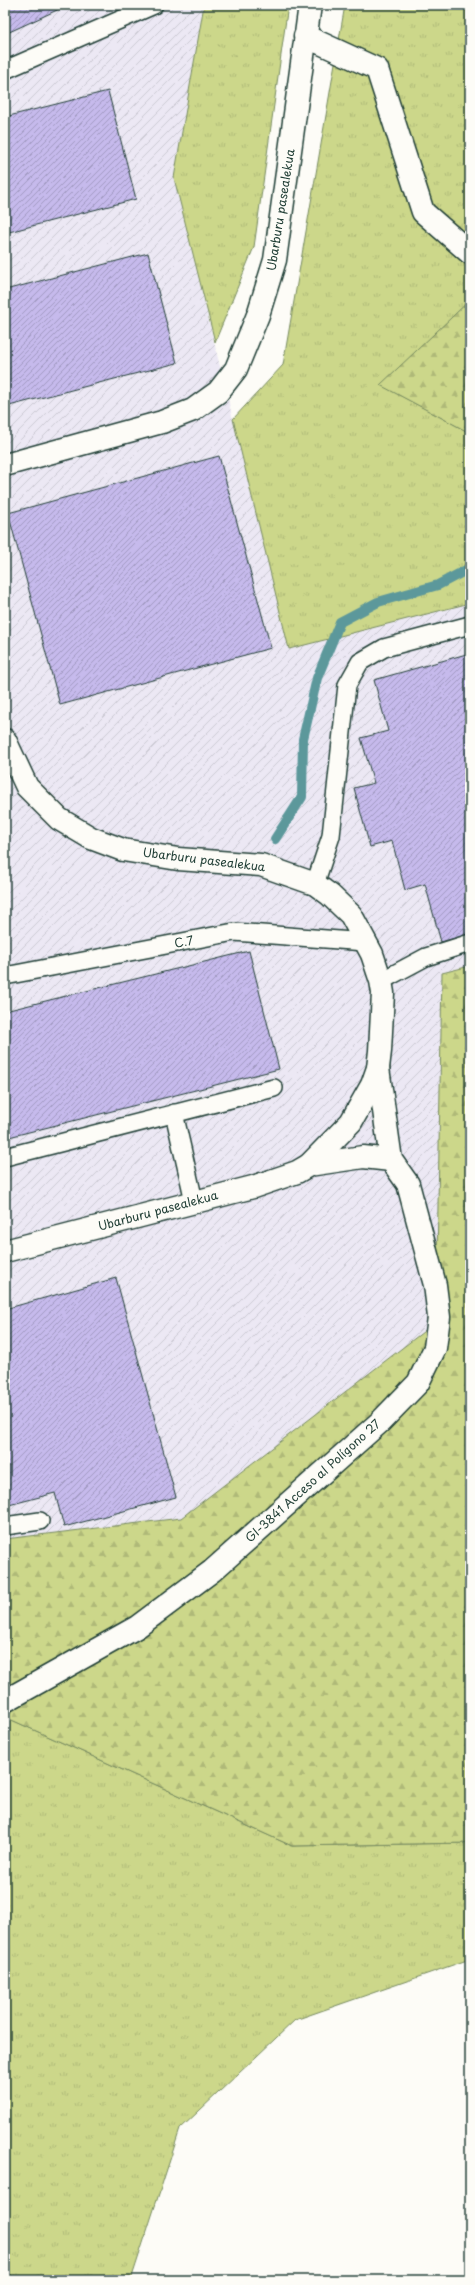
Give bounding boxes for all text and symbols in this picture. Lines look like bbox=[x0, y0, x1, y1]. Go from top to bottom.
street label: Ubarburu pasealekua bbox=[261, 147, 299, 272]
street label: Ubarburu pasealekua bbox=[142, 843, 267, 876]
street label: C.7 bbox=[173, 930, 195, 952]
street label: Ubarburu pasealekua bbox=[96, 1185, 220, 1235]
street label: GI-3841 Acceso al Polígono 27 bbox=[241, 1414, 384, 1546]

